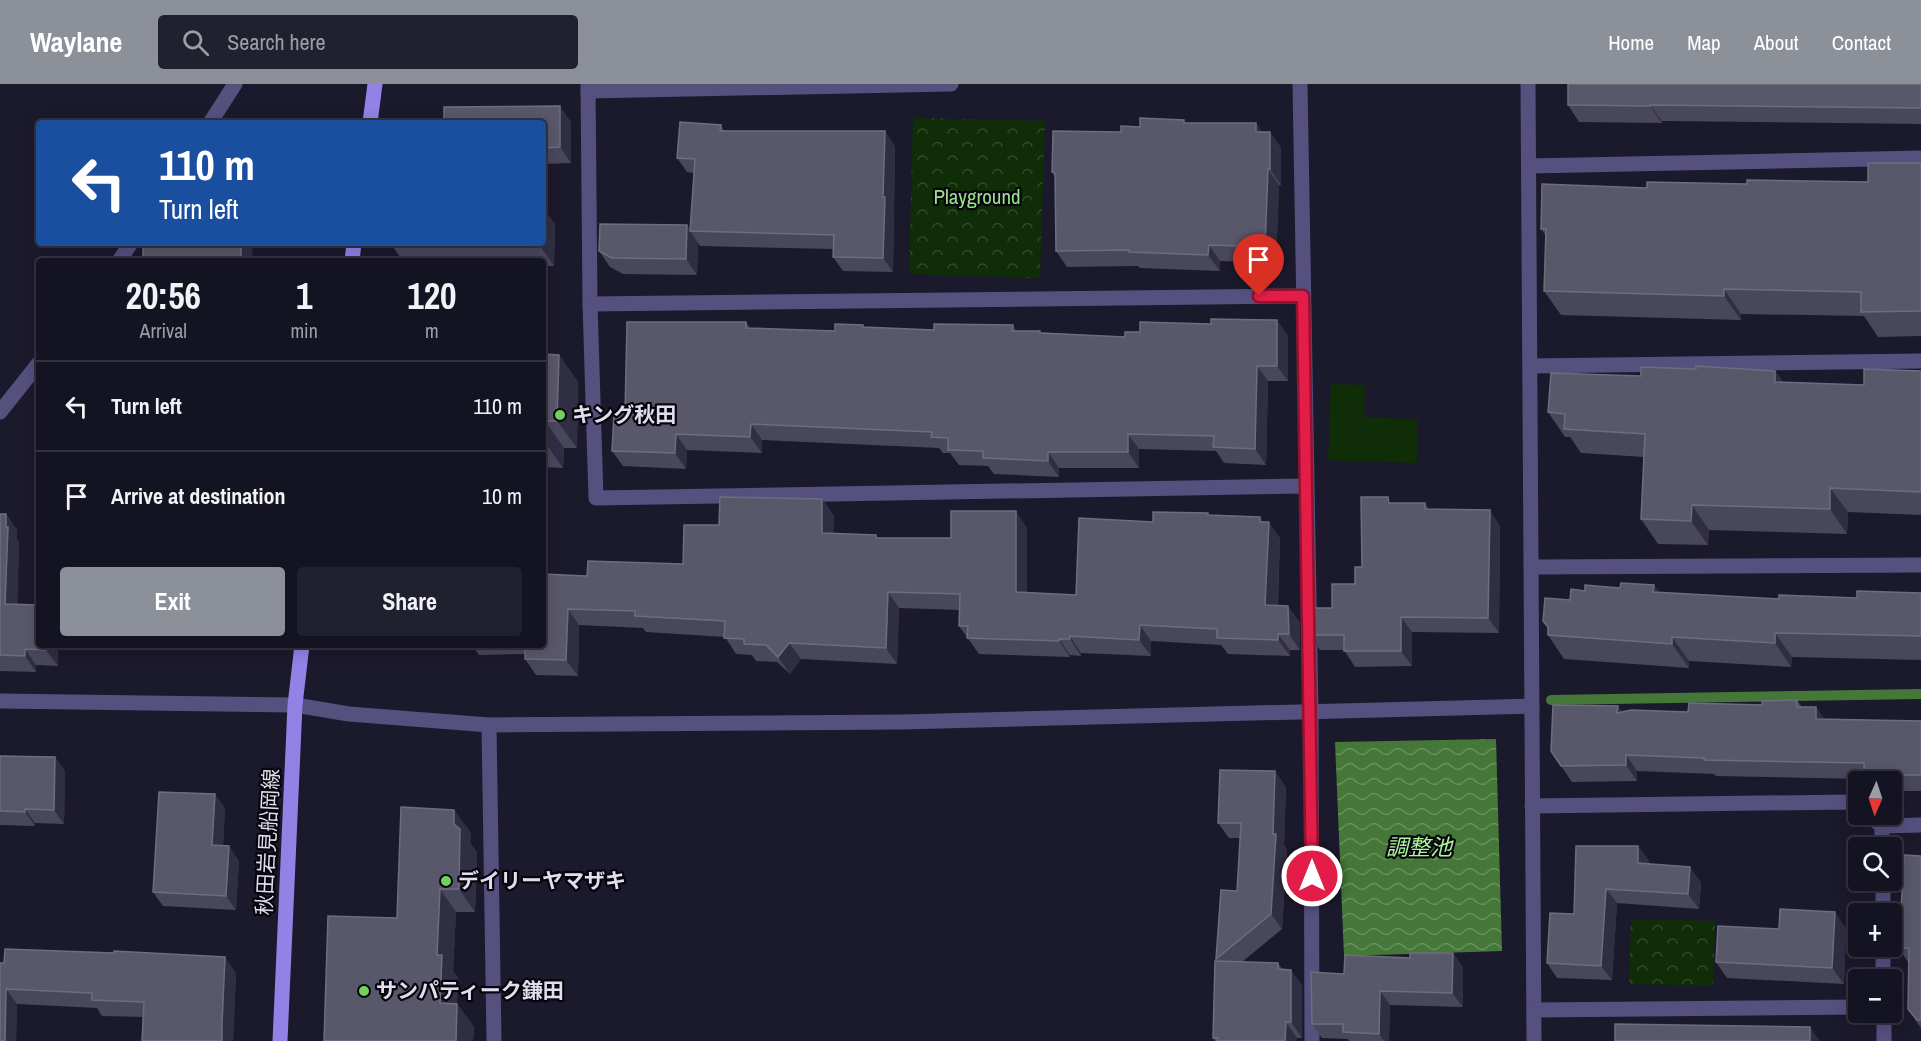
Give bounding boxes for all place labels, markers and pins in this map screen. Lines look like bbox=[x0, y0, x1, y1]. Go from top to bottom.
pin bbox=[1233, 234, 1284, 296]
place label: キング秋田 bbox=[572, 400, 676, 429]
marker: キング秋田 bbox=[553, 408, 567, 422]
place label: デイリーヤマザキ bbox=[458, 866, 626, 895]
marker: デイリーヤマザキ bbox=[439, 874, 453, 888]
place label: サンパティーク鎌田 bbox=[376, 976, 564, 1005]
marker: サンパティーク鎌田 bbox=[357, 984, 371, 998]

